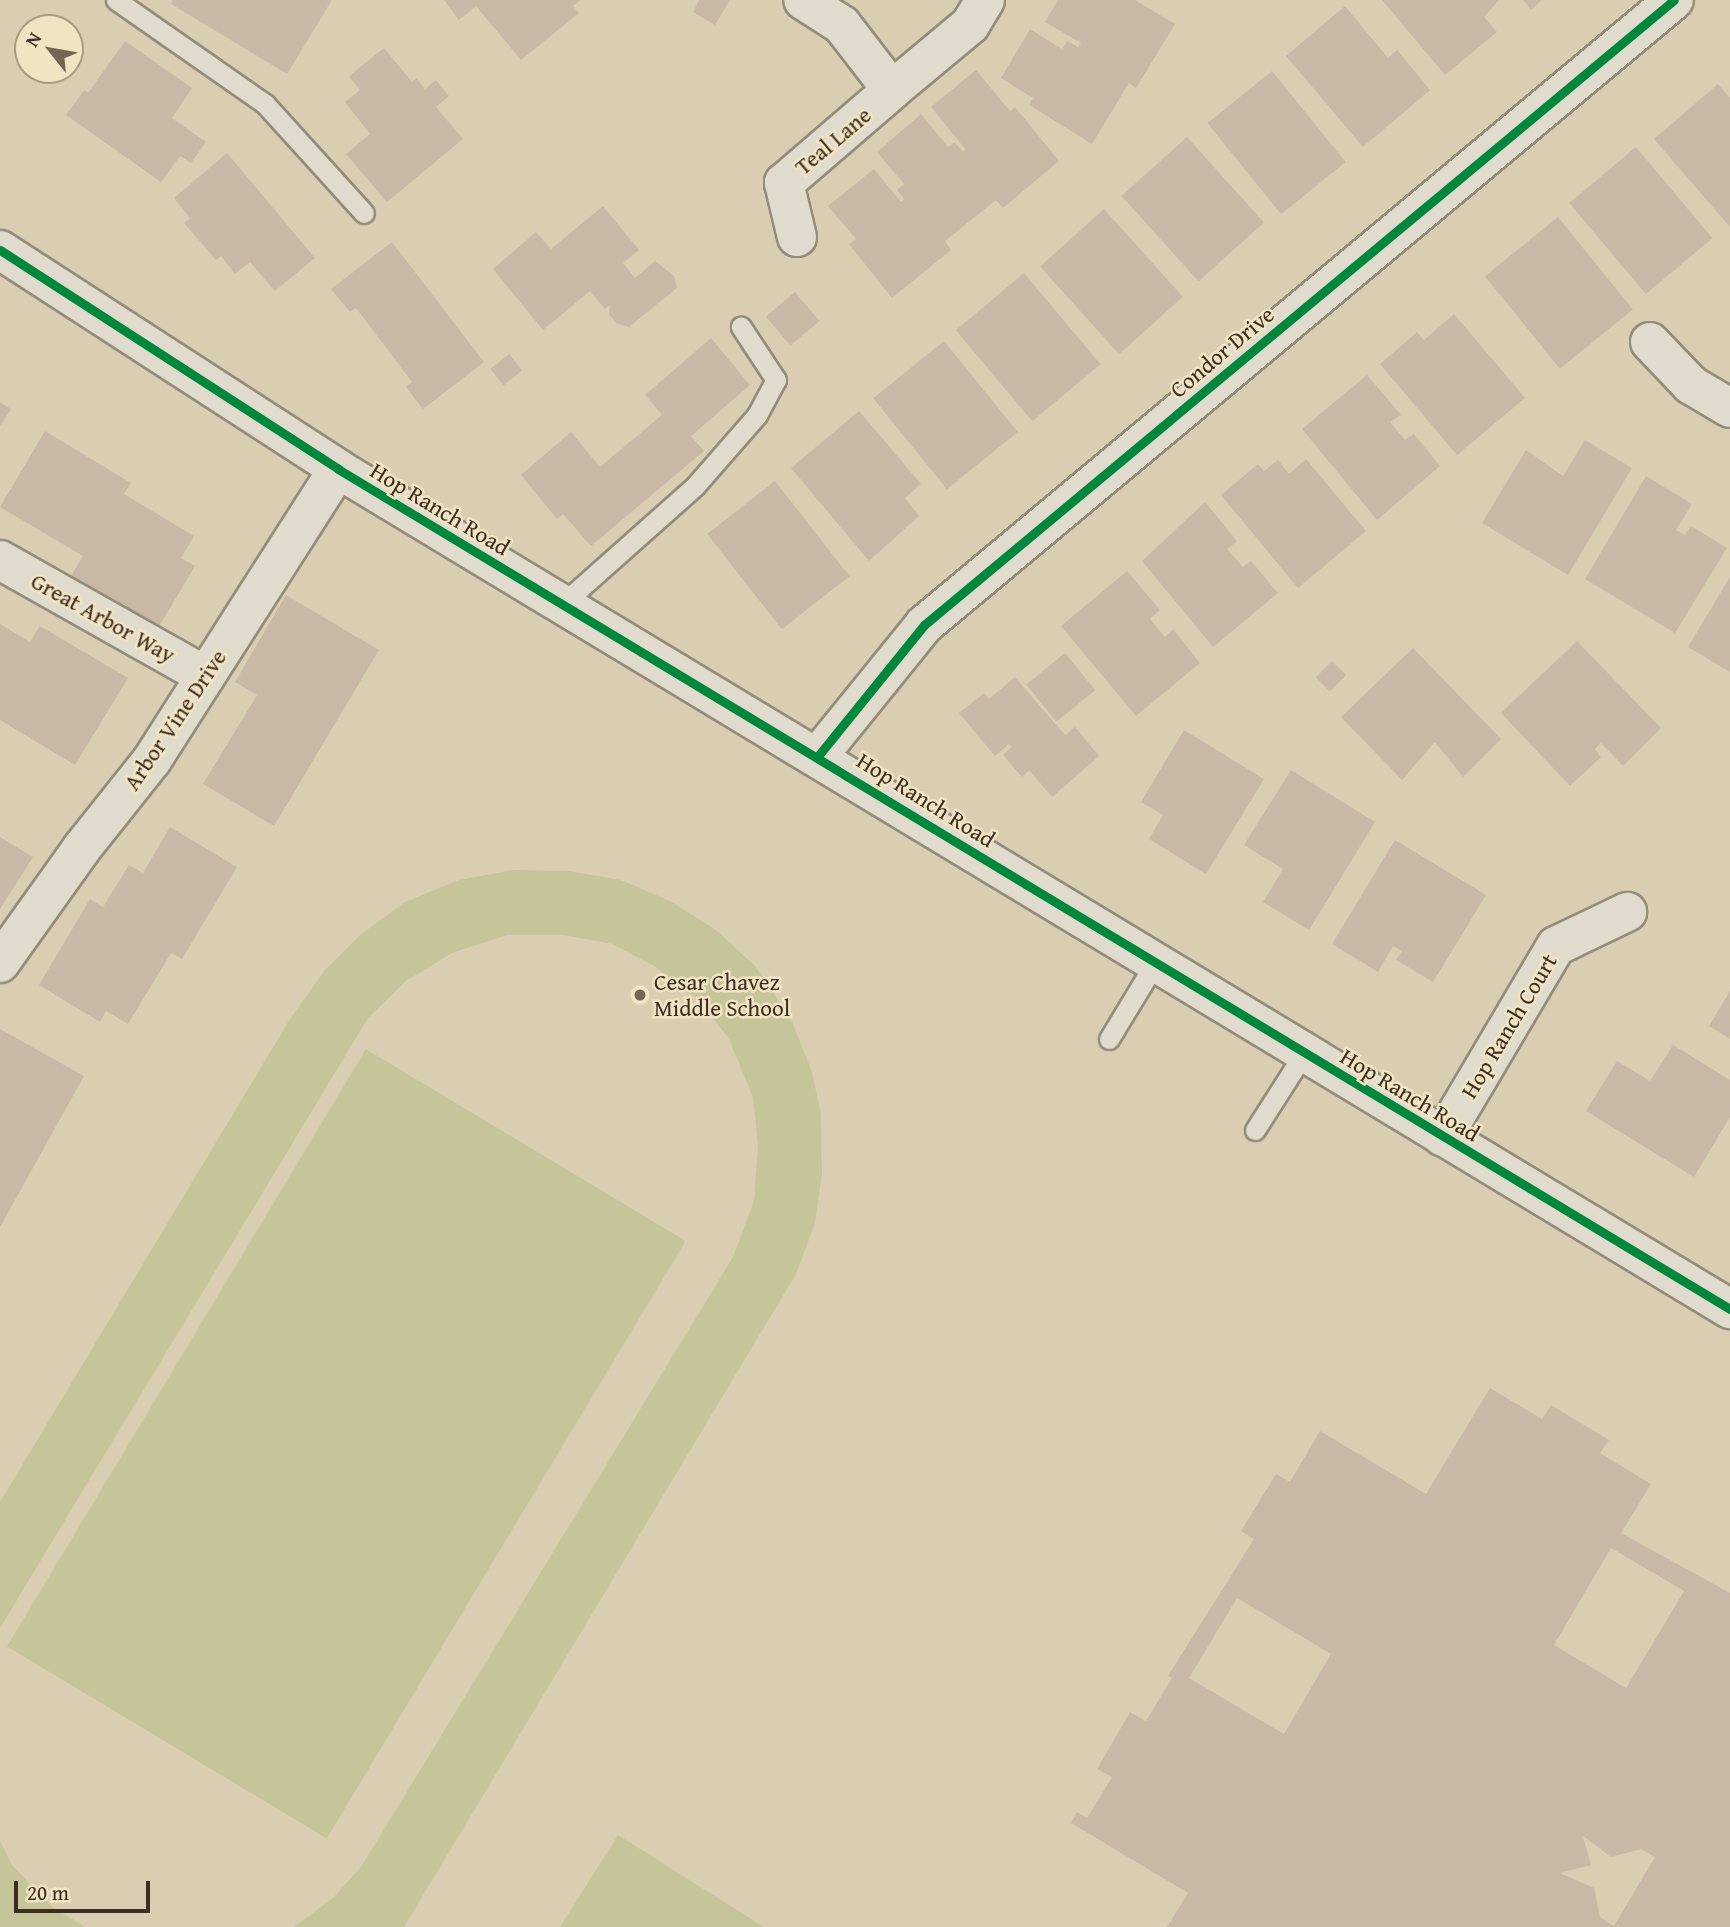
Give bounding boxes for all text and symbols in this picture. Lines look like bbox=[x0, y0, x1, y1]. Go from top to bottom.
north arrow bbox=[14, 14, 84, 84]
text: N bbox=[17, 27, 48, 52]
street label: Teal Lane bbox=[789, 101, 877, 181]
street label: Condor Drive bbox=[1164, 301, 1280, 403]
street label: Hop Ranch Road bbox=[365, 457, 515, 561]
street label: Great Arbor Way bbox=[26, 567, 180, 669]
street label: Arbor Vine Drive bbox=[118, 645, 232, 795]
street label: Hop Ranch Road bbox=[852, 747, 1000, 853]
street label: Hop Ranch Court bbox=[1455, 949, 1563, 1103]
place label: Cesar Chavez Middle School bbox=[654, 968, 790, 1022]
marker: Cesar Chavez Middle School bbox=[632, 987, 648, 1003]
street label: Hop Ranch Road bbox=[1335, 1043, 1485, 1147]
scale bar bbox=[18, 1868, 154, 1912]
text: 20 m bbox=[27, 1877, 69, 1908]

